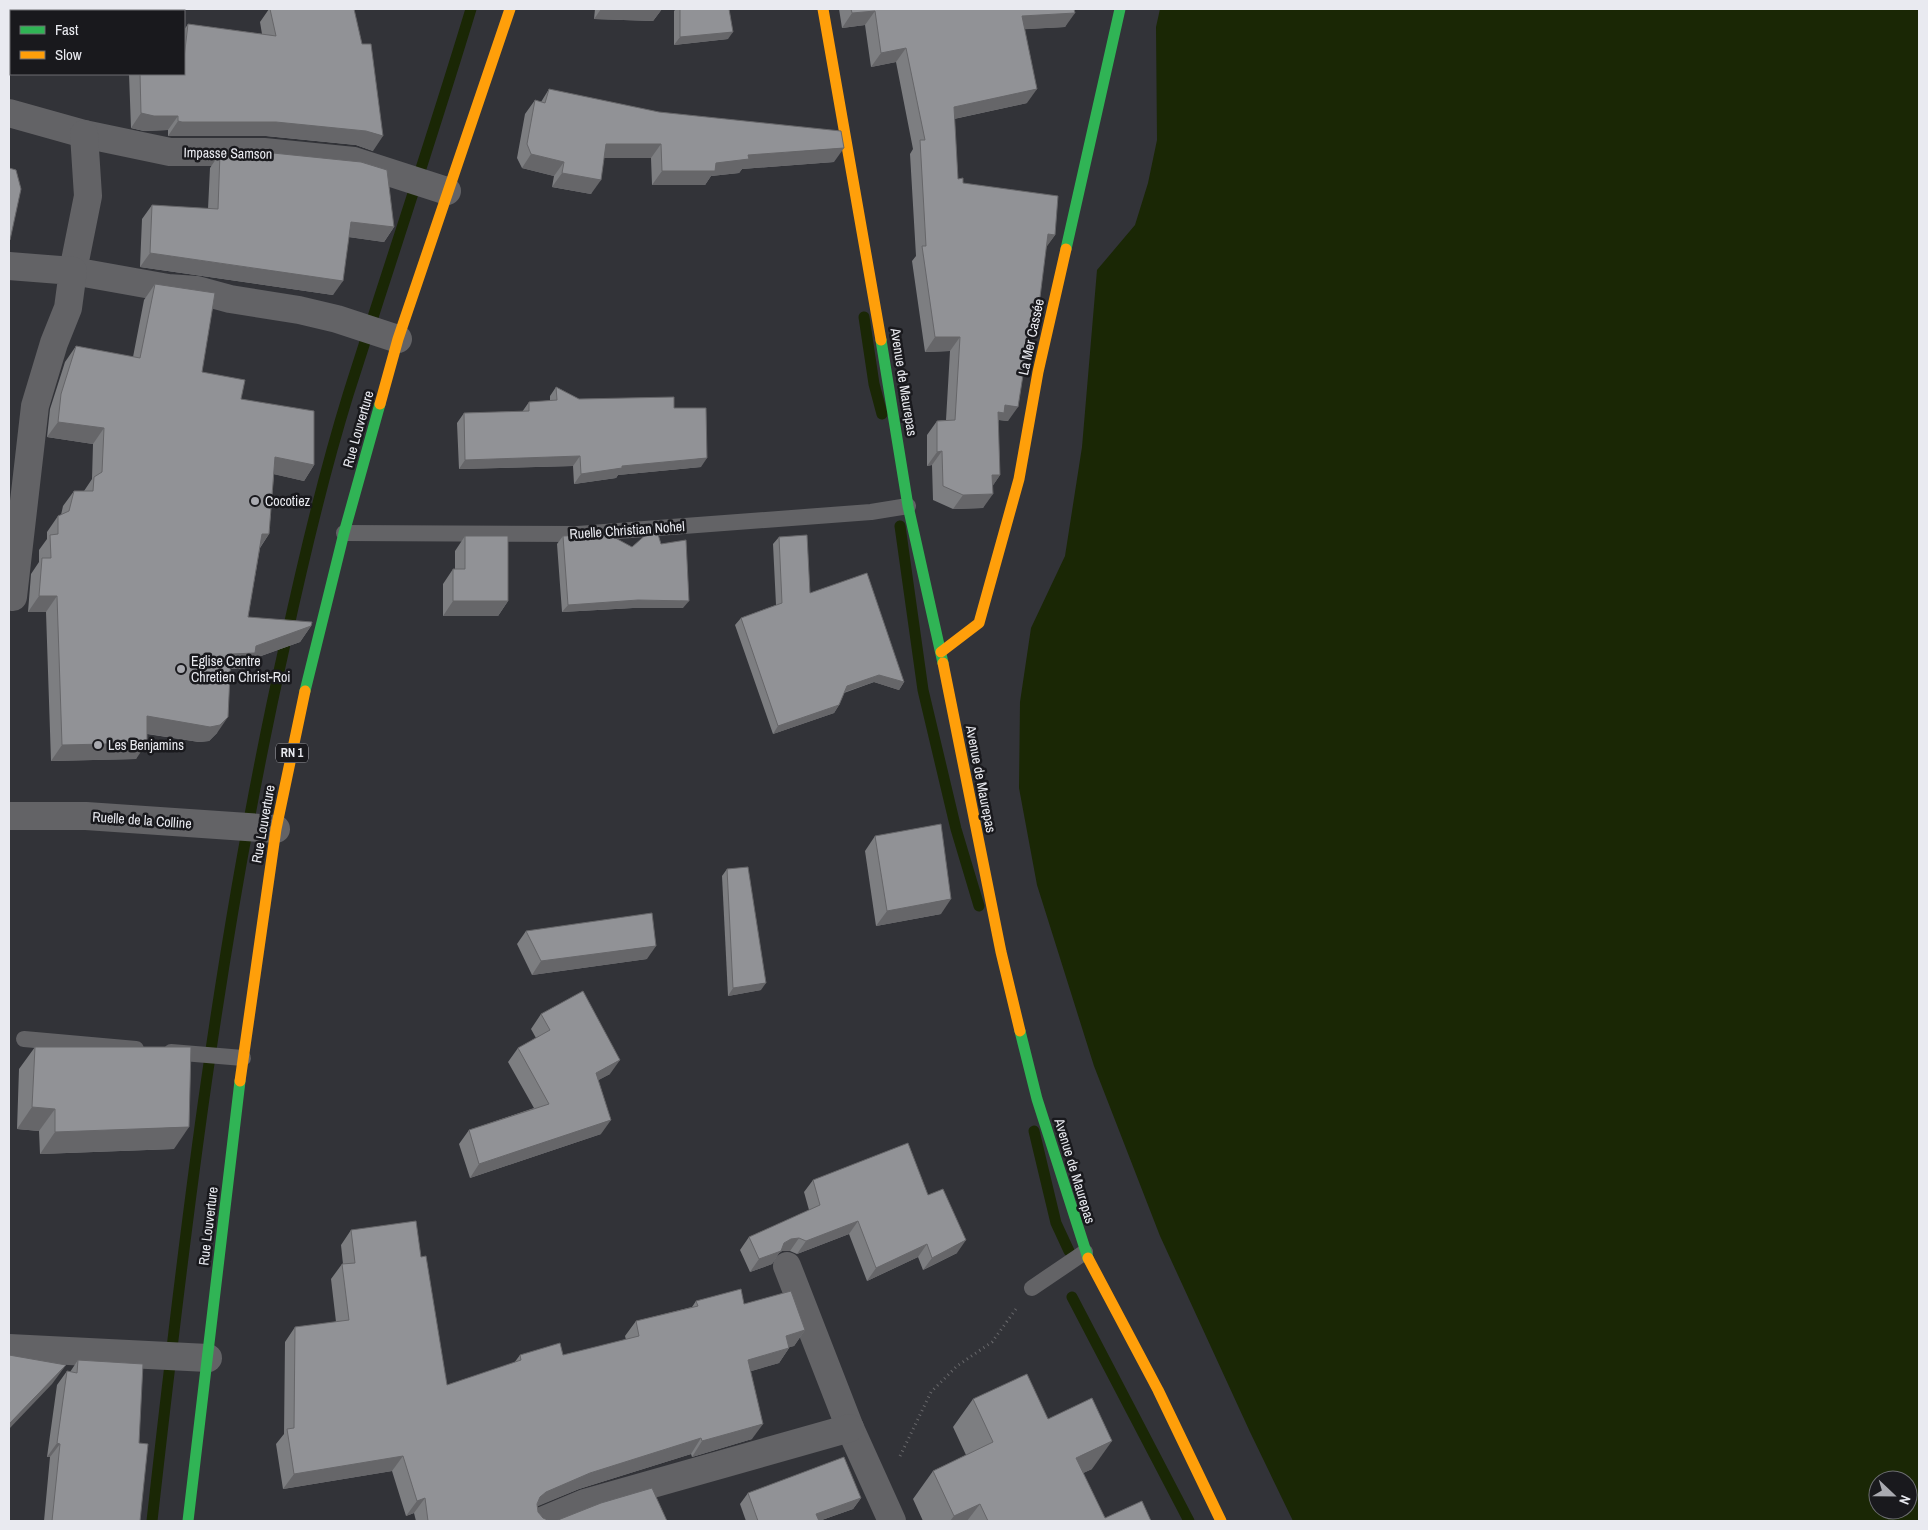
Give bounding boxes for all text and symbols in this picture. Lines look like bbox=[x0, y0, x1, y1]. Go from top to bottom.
legend bbox=[10, 10, 185, 75]
text: Fast bbox=[55, 19, 79, 40]
text: Slow bbox=[55, 44, 82, 65]
street label: Impasse Samson bbox=[183, 143, 273, 163]
street label: La Mer Cassée bbox=[1014, 297, 1048, 377]
street label: Avenue de Maurepas bbox=[886, 326, 921, 437]
street label: Rue Louverture bbox=[338, 388, 378, 470]
place label: Cocotiez bbox=[265, 492, 311, 510]
marker: Cocotiez bbox=[249, 495, 261, 507]
street label: Ruelle Christian Nohel bbox=[569, 517, 685, 543]
place label: Eglise Centre Chretien Christ-Roi bbox=[191, 652, 291, 686]
marker: Eglise Centre Chretien Christ-Roi bbox=[175, 663, 187, 675]
street label: Avenue de Maurepas bbox=[962, 723, 1000, 834]
place label: Les Benjamins bbox=[108, 736, 184, 754]
marker: Les Benjamins bbox=[92, 739, 104, 751]
road number: RN 1 bbox=[276, 744, 308, 762]
street label: Rue Louverture bbox=[247, 783, 279, 865]
street label: Ruelle de la Colline bbox=[92, 808, 192, 832]
street label: Avenue de Maurepas bbox=[1050, 1115, 1100, 1226]
street label: Rue Louverture bbox=[194, 1186, 222, 1266]
north arrow bbox=[1868, 1470, 1918, 1520]
text: N bbox=[1895, 1493, 1915, 1507]

